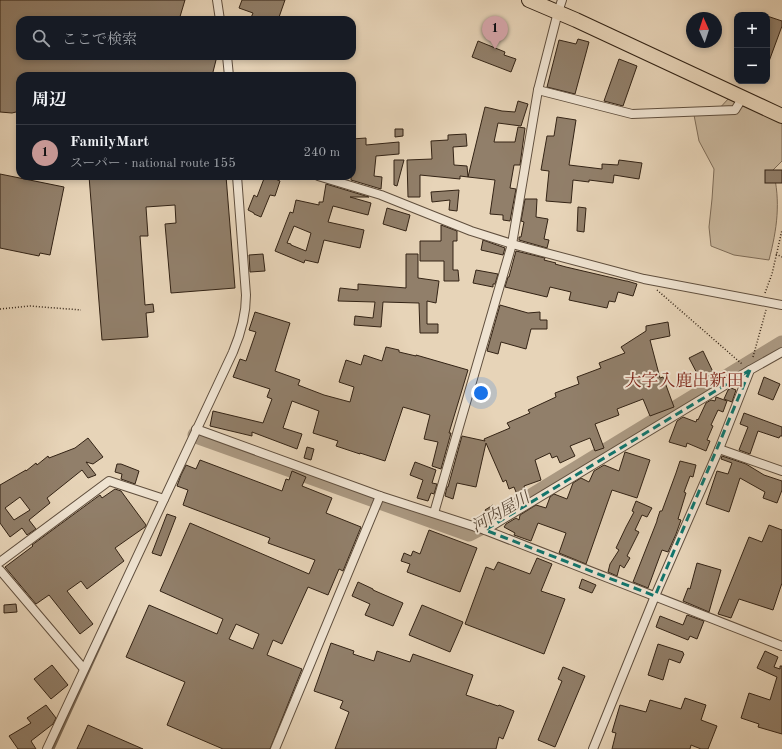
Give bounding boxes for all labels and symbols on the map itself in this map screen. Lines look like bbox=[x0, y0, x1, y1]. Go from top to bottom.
north arrow bbox=[686, 12, 722, 48]
pin: 1 bbox=[482, 16, 508, 49]
district label: 大字入鹿出新田 bbox=[625, 371, 744, 390]
your location bbox=[471, 383, 491, 403]
water label: 河内屋川 bbox=[468, 487, 534, 536]

